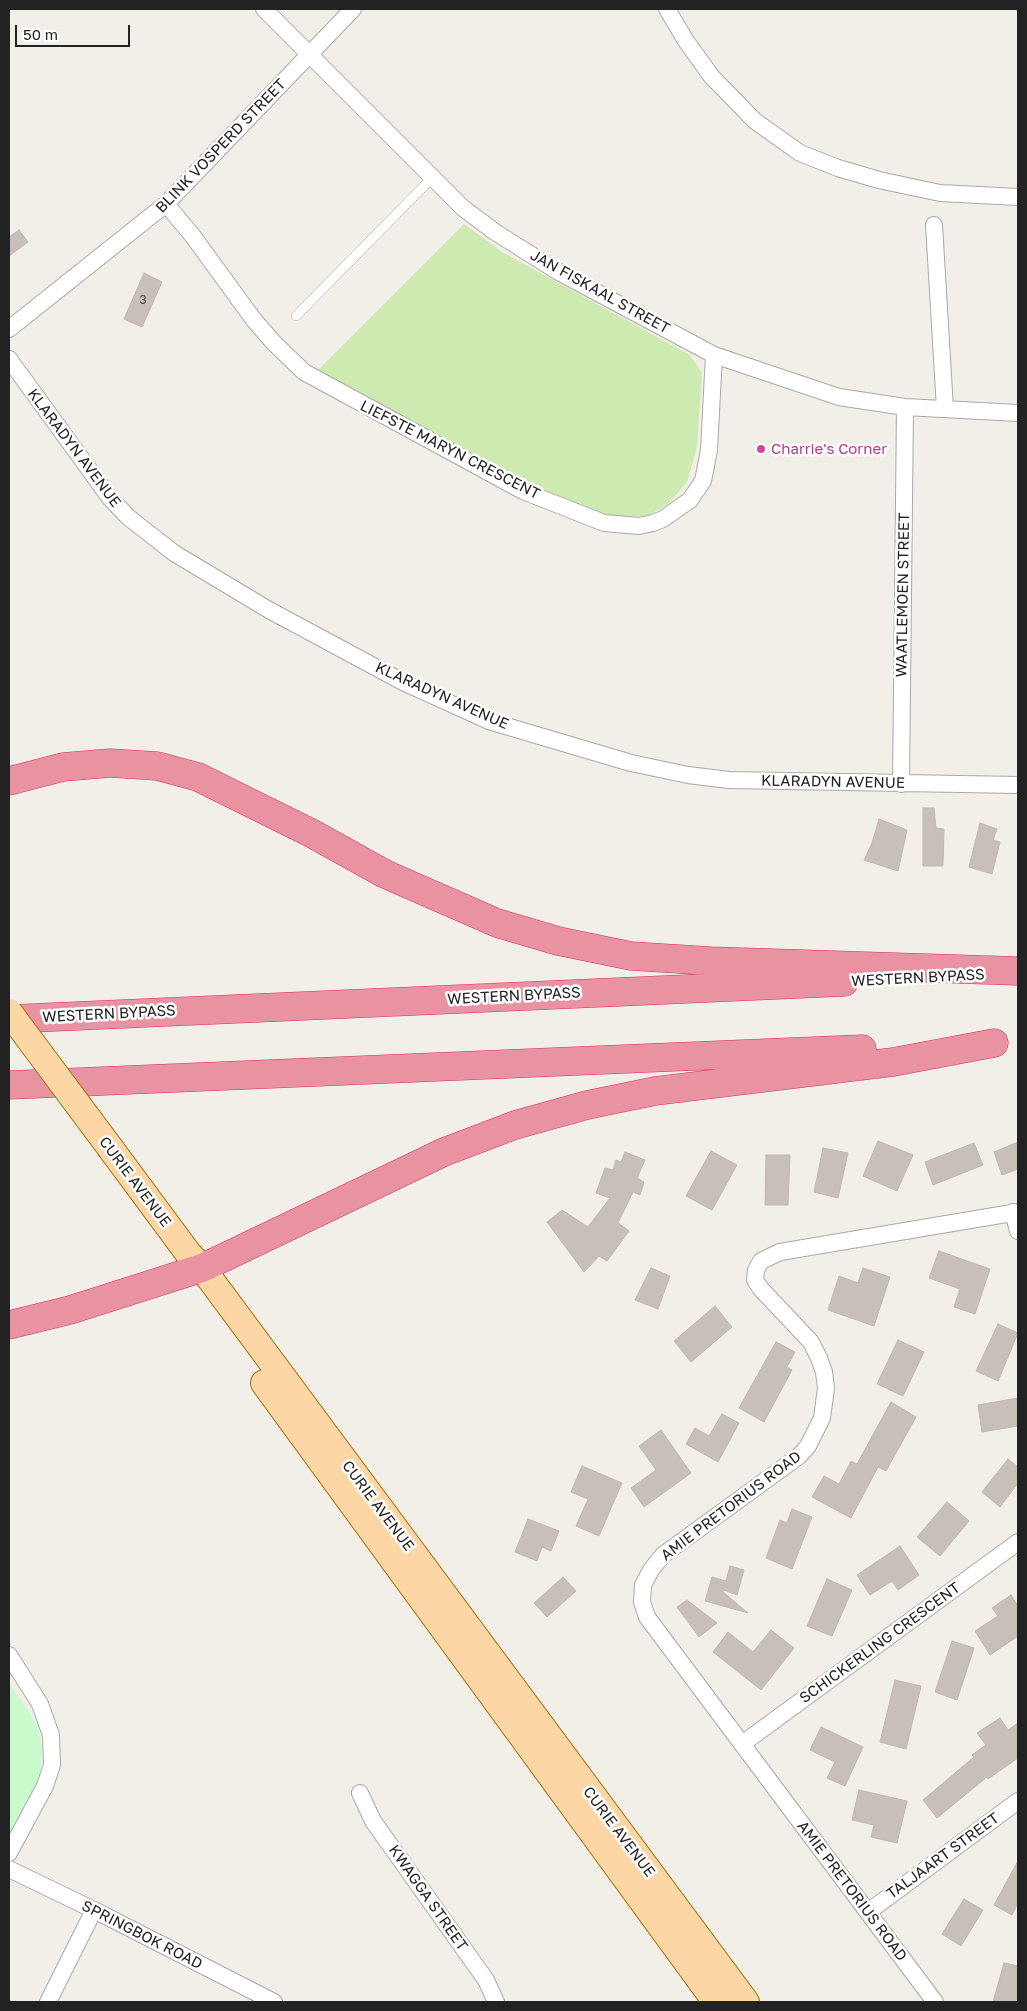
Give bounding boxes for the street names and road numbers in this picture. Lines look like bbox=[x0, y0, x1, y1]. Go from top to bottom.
street label: BLINK VOSPERD STREET bbox=[152, 75, 290, 217]
street label: JAN FISKAAL STREET bbox=[527, 246, 673, 338]
street label: KLARADYN AVENUE bbox=[24, 385, 124, 511]
street label: LIEFSTE MARYN CRESCENT bbox=[357, 397, 543, 503]
street label: WAATLEMOEN STREET bbox=[893, 513, 913, 677]
street label: KLARADYN AVENUE bbox=[373, 659, 511, 733]
street label: KLARADYN AVENUE bbox=[761, 772, 905, 792]
street label: WESTERN BYPASS bbox=[851, 966, 985, 990]
street label: WESTERN BYPASS bbox=[447, 984, 581, 1008]
street label: WESTERN BYPASS bbox=[42, 1002, 176, 1026]
street label: CURIE AVENUE bbox=[95, 1133, 175, 1231]
street label: AMIE PRETORIUS ROAD bbox=[657, 1447, 805, 1565]
street label: CURIE AVENUE bbox=[338, 1457, 418, 1555]
street label: SCHICKERLING CRESCENT bbox=[796, 1579, 964, 1707]
street label: CURIE AVENUE bbox=[579, 1783, 659, 1881]
street label: TALJAART STREET bbox=[883, 1809, 1003, 1903]
street label: AMIE PRETORIUS ROAD bbox=[793, 1817, 911, 1965]
street label: KWAGGA STREET bbox=[385, 1842, 471, 1954]
street label: SPRINGBOK ROAD bbox=[79, 1897, 205, 1973]

